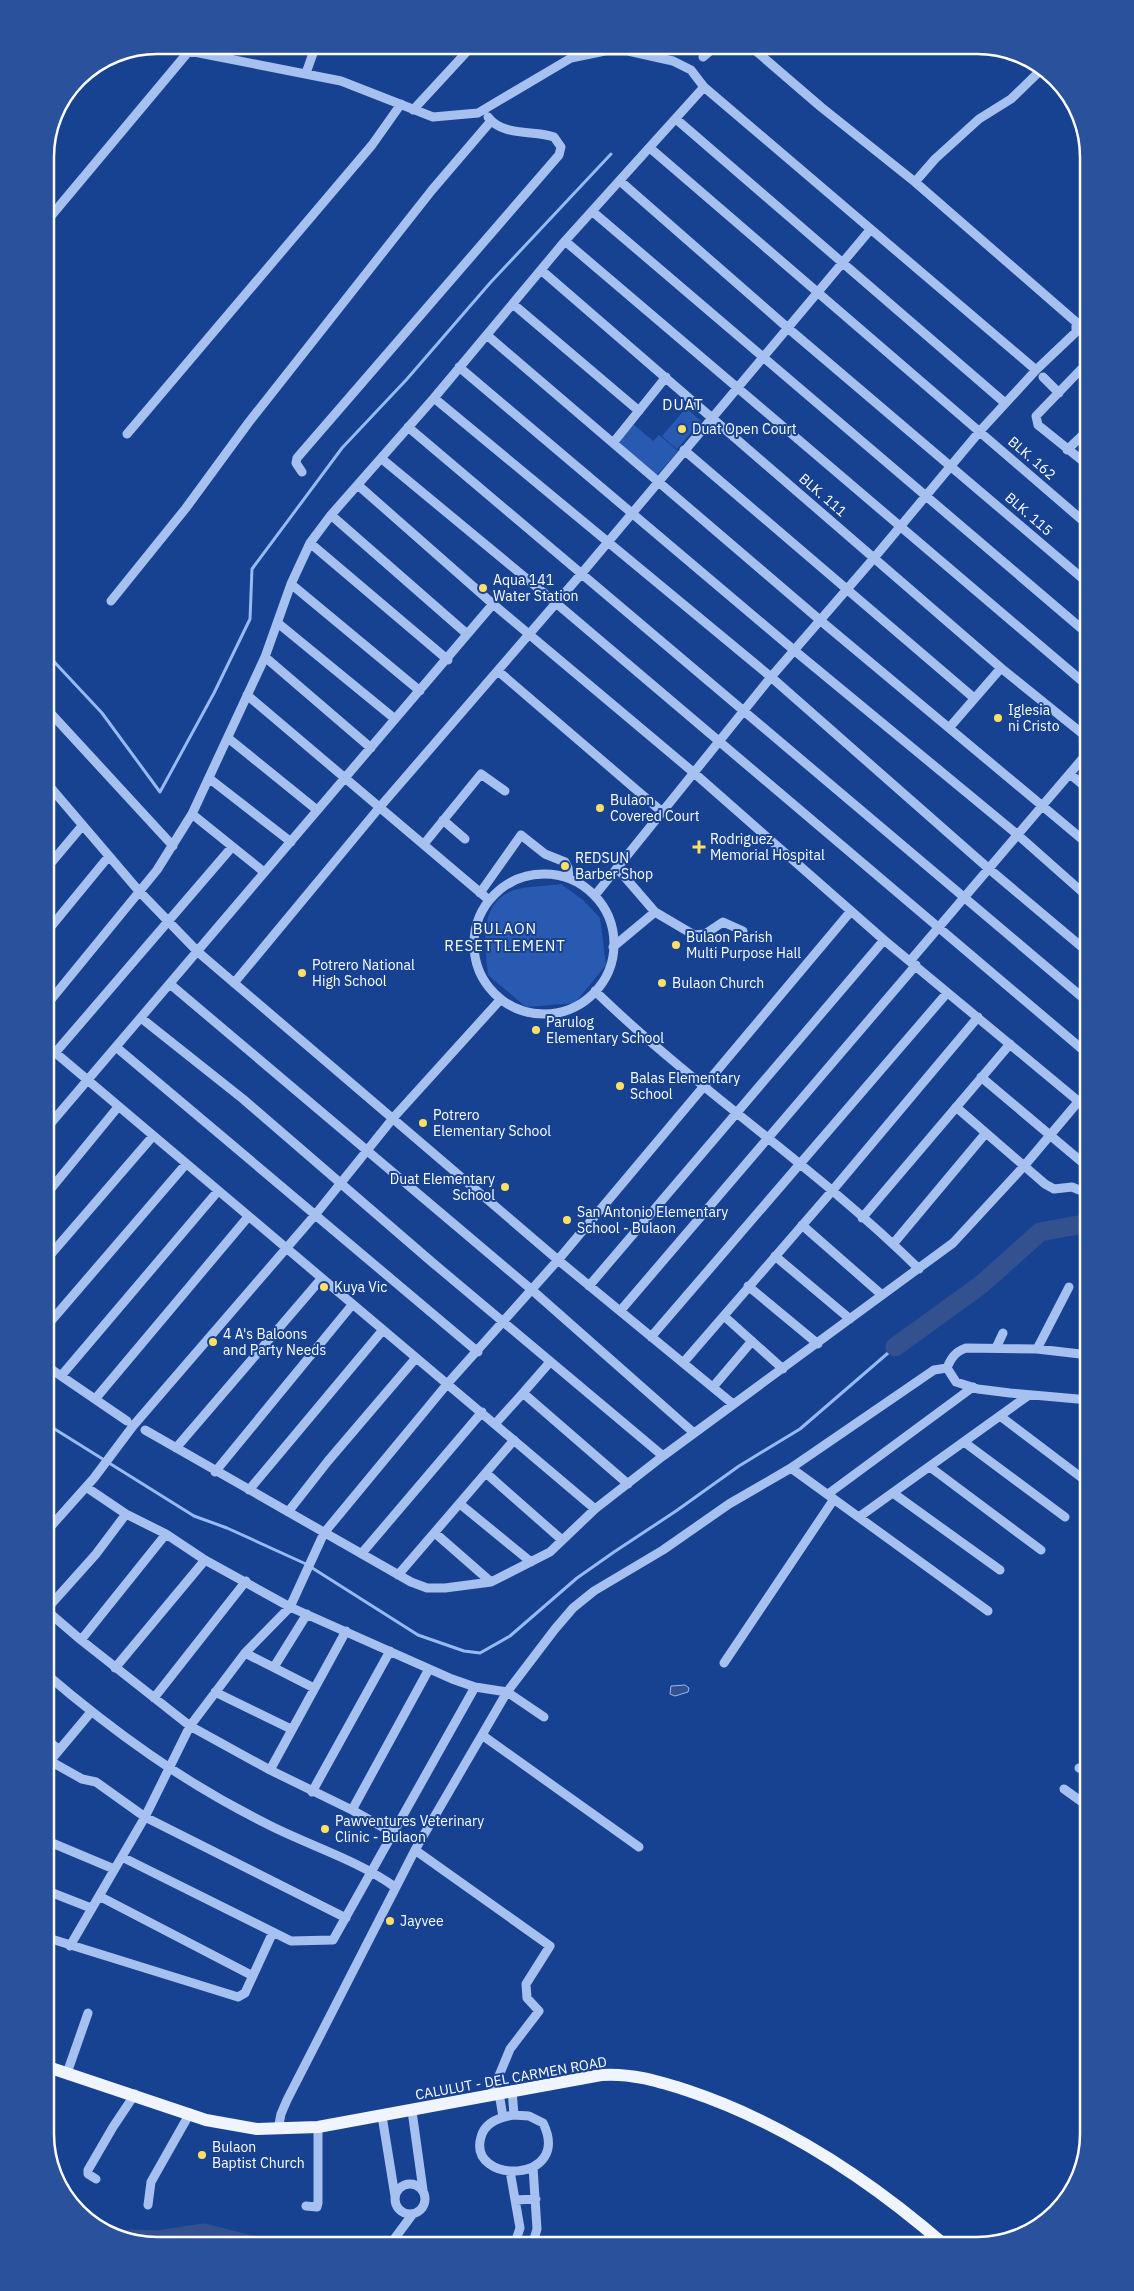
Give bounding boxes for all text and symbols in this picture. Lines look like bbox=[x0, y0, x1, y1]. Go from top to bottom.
district label: DUAT bbox=[662, 395, 704, 414]
place label: Duat Open Court bbox=[692, 420, 797, 438]
marker: Duat Open Court bbox=[676, 423, 688, 435]
street label: BLK. 162 bbox=[1004, 432, 1060, 484]
street label: BLK. 111 bbox=[795, 469, 851, 521]
street label: BLK. 115 bbox=[1001, 488, 1057, 540]
place label: Aqua 141 Water Station bbox=[493, 571, 579, 605]
marker: Aqua 141 Water Station bbox=[477, 582, 489, 594]
place label: Iglesia ni Cristo bbox=[1008, 701, 1060, 735]
marker: Iglesia ni Cristo bbox=[992, 712, 1004, 724]
place label: Bulaon Covered Court bbox=[610, 791, 700, 825]
marker: Bulaon Covered Court bbox=[594, 802, 606, 814]
place label: Rodriguez Memorial Hospital bbox=[710, 830, 825, 864]
marker: Rodriguez Memorial Hospital bbox=[692, 840, 706, 854]
place label: REDSUN Barber Shop bbox=[575, 849, 653, 883]
marker: REDSUN Barber Shop bbox=[559, 860, 571, 872]
district label: BULAON RESETTLEMENT bbox=[444, 919, 566, 955]
place label: Bulaon Parish Multi Purpose Hall bbox=[686, 928, 801, 962]
marker: Bulaon Parish Multi Purpose Hall bbox=[670, 939, 682, 951]
place label: Potrero National High School bbox=[312, 956, 415, 990]
marker: Potrero National High School bbox=[296, 967, 308, 979]
place label: Bulaon Church bbox=[672, 974, 764, 992]
marker: Bulaon Church bbox=[656, 977, 668, 989]
place label: Parulog Elementary School bbox=[546, 1013, 664, 1047]
marker: Parulog Elementary School bbox=[530, 1024, 542, 1036]
place label: Balas Elementary School bbox=[630, 1069, 740, 1103]
marker: Balas Elementary School bbox=[614, 1080, 626, 1092]
place label: Potrero Elementary School bbox=[433, 1106, 551, 1140]
marker: Potrero Elementary School bbox=[417, 1117, 429, 1129]
place label: Duat Elementary School bbox=[390, 1170, 495, 1204]
marker: Duat Elementary School bbox=[499, 1181, 511, 1193]
place label: San Antonio Elementary School - Bulaon bbox=[577, 1203, 728, 1237]
marker: San Antonio Elementary School - Bulaon bbox=[561, 1214, 573, 1226]
place label: Kuya Vic bbox=[334, 1278, 387, 1296]
marker: Kuya Vic bbox=[318, 1281, 330, 1293]
place label: 4 A's Baloons and Party Needs bbox=[223, 1325, 326, 1359]
marker: 4 A's Baloons and Party Needs bbox=[207, 1336, 219, 1348]
place label: Pawventures Veterinary Clinic - Bulaon bbox=[335, 1812, 484, 1846]
marker: Pawventures Veterinary Clinic - Bulaon bbox=[319, 1823, 331, 1835]
place label: Jayvee bbox=[400, 1912, 444, 1930]
marker: Jayvee bbox=[384, 1915, 396, 1927]
street label: CALULUT - DEL CARMEN ROAD bbox=[414, 2052, 608, 2104]
place label: Bulaon Baptist Church bbox=[212, 2138, 305, 2172]
marker: Bulaon Baptist Church bbox=[196, 2149, 208, 2161]

